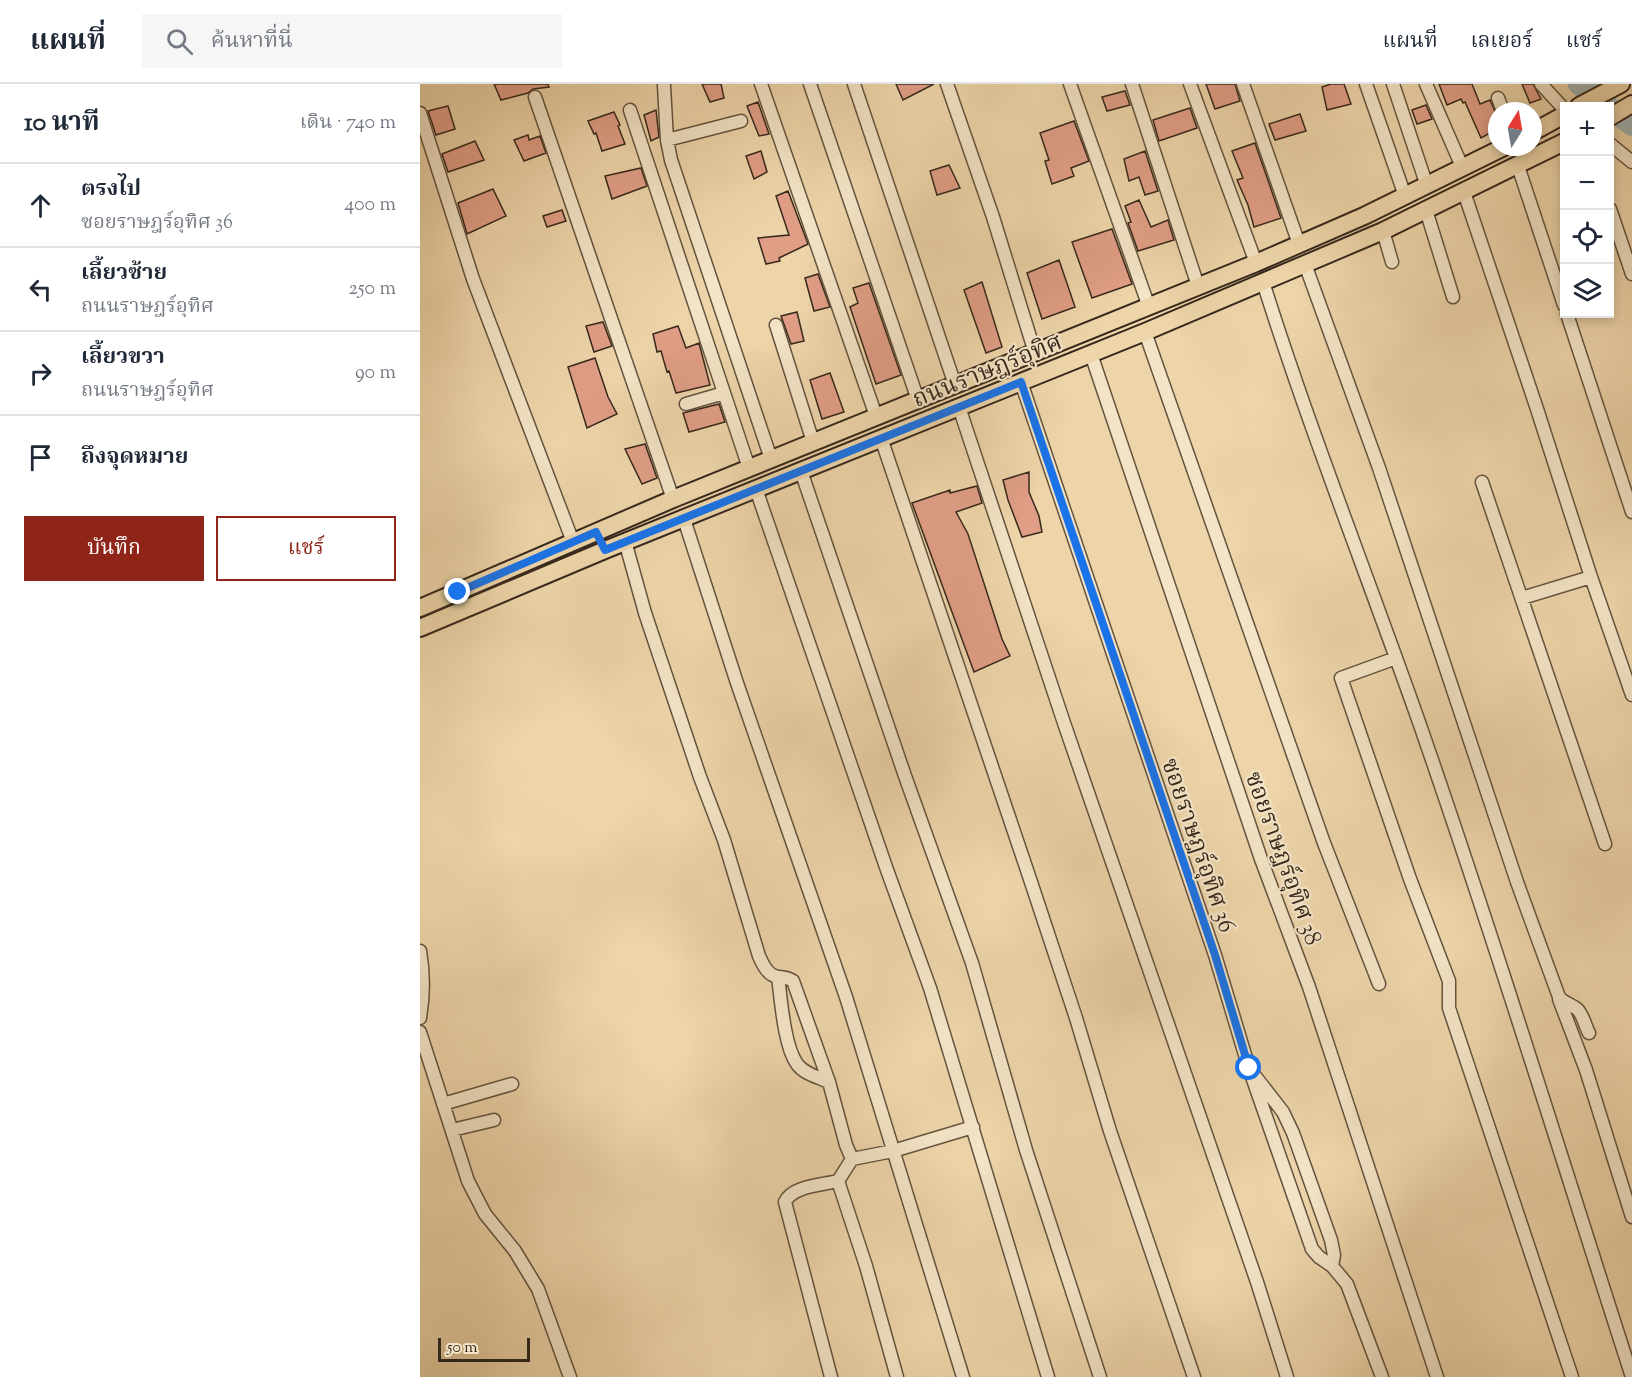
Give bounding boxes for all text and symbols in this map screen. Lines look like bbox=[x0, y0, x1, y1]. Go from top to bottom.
search box bbox=[142, 14, 562, 68]
text: แผนที่ bbox=[30, 22, 106, 62]
icon: search bbox=[163, 25, 196, 58]
text: ค้นหาที่นี่ bbox=[211, 26, 293, 58]
text: แผนที่ bbox=[1383, 27, 1438, 57]
text: เลเยอร์ bbox=[1471, 27, 1533, 57]
text: แชร์ bbox=[1566, 27, 1602, 57]
north arrow bbox=[1488, 102, 1542, 156]
map controls bbox=[1560, 102, 1614, 318]
button: + bbox=[1560, 102, 1614, 156]
text: 10 นาที bbox=[24, 105, 99, 142]
text: เดิน · 740 m bbox=[300, 109, 396, 138]
button: − bbox=[1560, 156, 1614, 210]
text: ตรงไป bbox=[81, 174, 141, 206]
icon: ahead bbox=[24, 189, 57, 222]
text: 400 m bbox=[344, 191, 396, 220]
text: ซอยราษฎร์อุทิศ 36 bbox=[81, 209, 233, 238]
button: locate bbox=[1560, 210, 1614, 264]
text: เลี้ยวซ้าย bbox=[81, 258, 167, 290]
button: layers bbox=[1560, 264, 1614, 318]
icon: left bbox=[24, 273, 57, 306]
text: 250 m bbox=[348, 275, 396, 304]
text: ถนนราษฎร์อุทิศ bbox=[81, 293, 214, 322]
street label: ถนนราษฎร์อุทิศ bbox=[907, 325, 1068, 417]
text: เลี้ยวขวา bbox=[81, 342, 165, 374]
icon: right bbox=[24, 357, 57, 390]
text: 90 m bbox=[355, 359, 396, 388]
text: ถนนราษฎร์อุทิศ bbox=[81, 377, 214, 406]
icon: arrive bbox=[24, 441, 57, 474]
text: ถึงจุดหมาย bbox=[81, 442, 188, 474]
button: บันทึก bbox=[24, 516, 204, 581]
button: แชร์ bbox=[216, 516, 396, 581]
route end bbox=[444, 578, 470, 604]
street label: ซอยราษฎร์อุทิศ 36 bbox=[1151, 754, 1244, 937]
street label: ซอยราษฎร์อุทิศ 38 bbox=[1235, 767, 1330, 950]
route start bbox=[1235, 1054, 1261, 1080]
scale bar bbox=[438, 1335, 530, 1362]
text: 50 m bbox=[447, 1337, 478, 1360]

